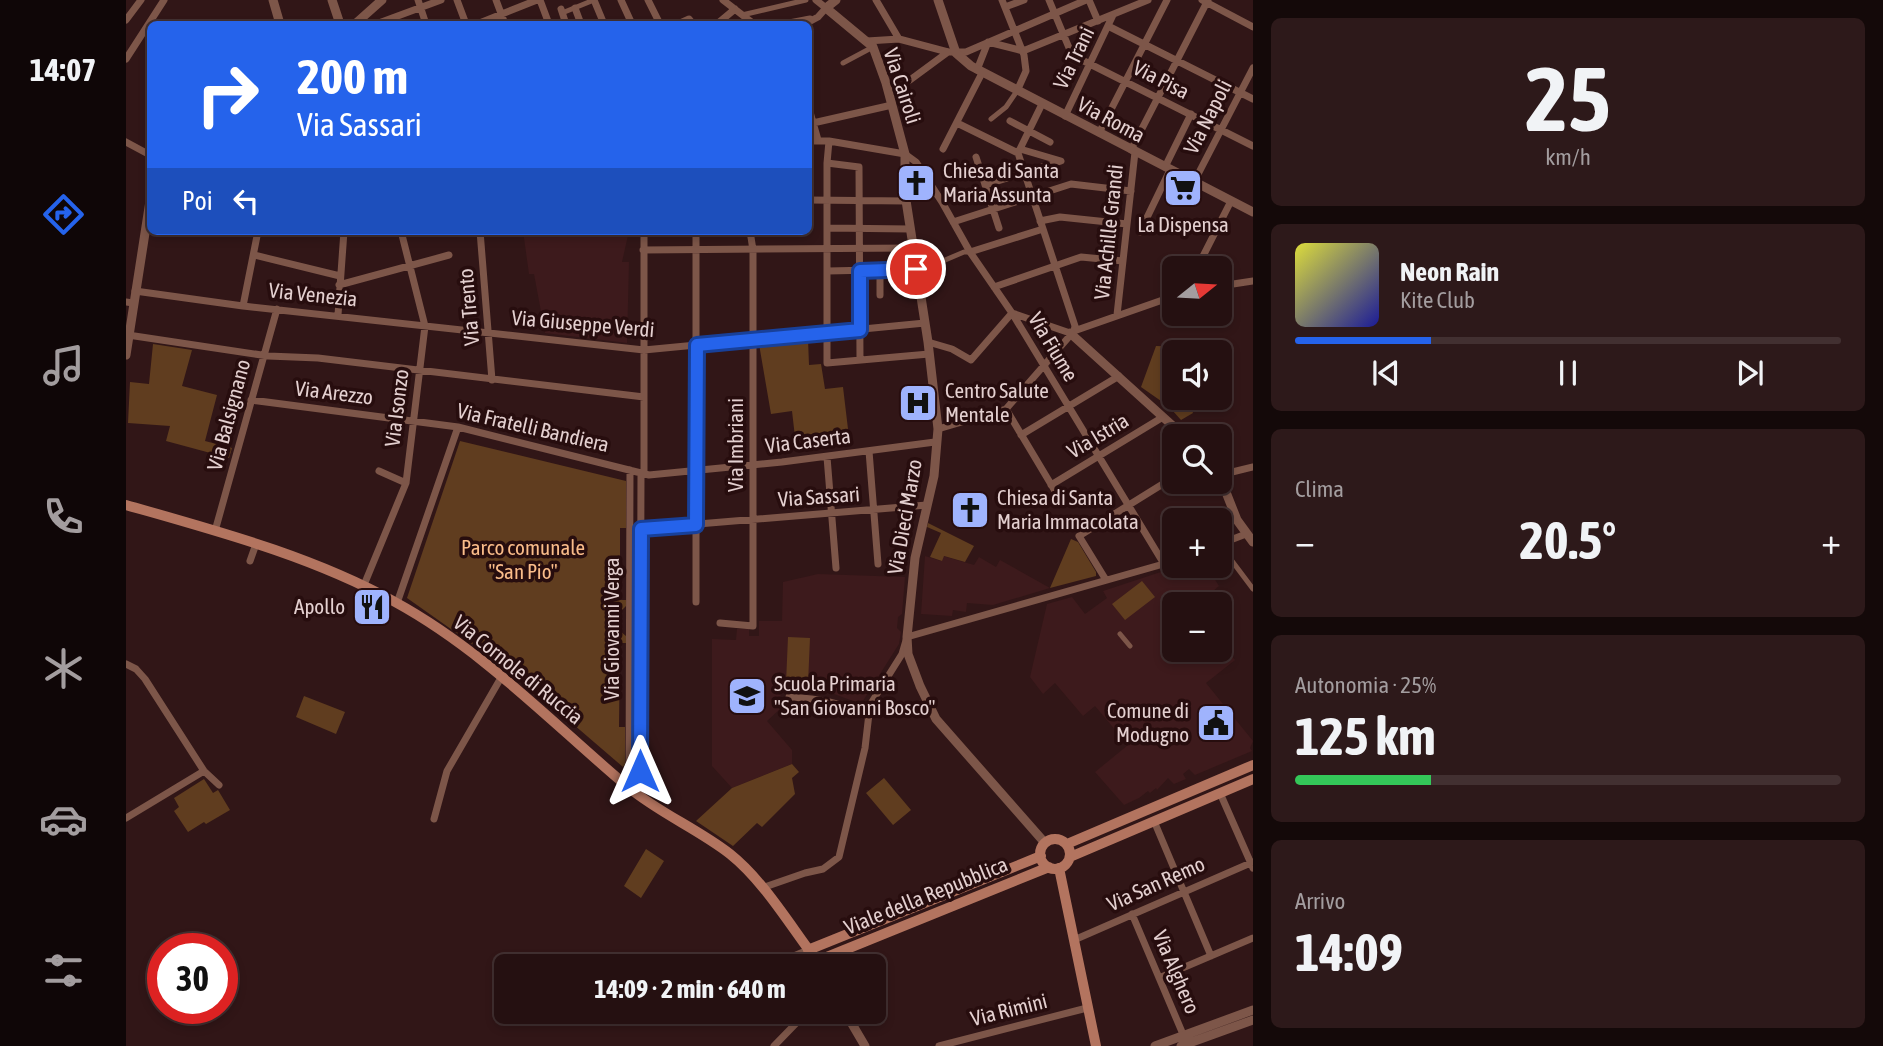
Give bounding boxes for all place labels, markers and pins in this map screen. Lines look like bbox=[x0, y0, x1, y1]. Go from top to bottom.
place label: Chiesa di Santa Maria Assunta bbox=[943, 158, 1059, 206]
church icon: Chiesa di Santa Maria Assunta bbox=[895, 162, 937, 204]
supermarket icon: La Dispensa bbox=[1162, 167, 1204, 209]
place label: La Dispensa bbox=[1137, 212, 1229, 236]
pin bbox=[886, 239, 946, 299]
place label: Centro Salute Mentale bbox=[945, 378, 1049, 426]
hospital icon: Centro Salute Mentale bbox=[897, 382, 939, 424]
place label: Chiesa di Santa Maria Immacolata bbox=[997, 485, 1139, 533]
church icon: Chiesa di Santa Maria Immacolata bbox=[949, 489, 991, 531]
restaurant icon: Apollo bbox=[351, 586, 393, 628]
place label: Apollo bbox=[294, 594, 345, 618]
place label: Scuola Primaria "San Giovanni Bosco" bbox=[774, 671, 935, 719]
school or university icon: Scuola Primaria "San Giovanni Bosco" bbox=[726, 675, 768, 717]
place label: Comune di Modugno bbox=[1107, 698, 1189, 746]
public building icon: Comune di Modugno bbox=[1195, 702, 1237, 744]

